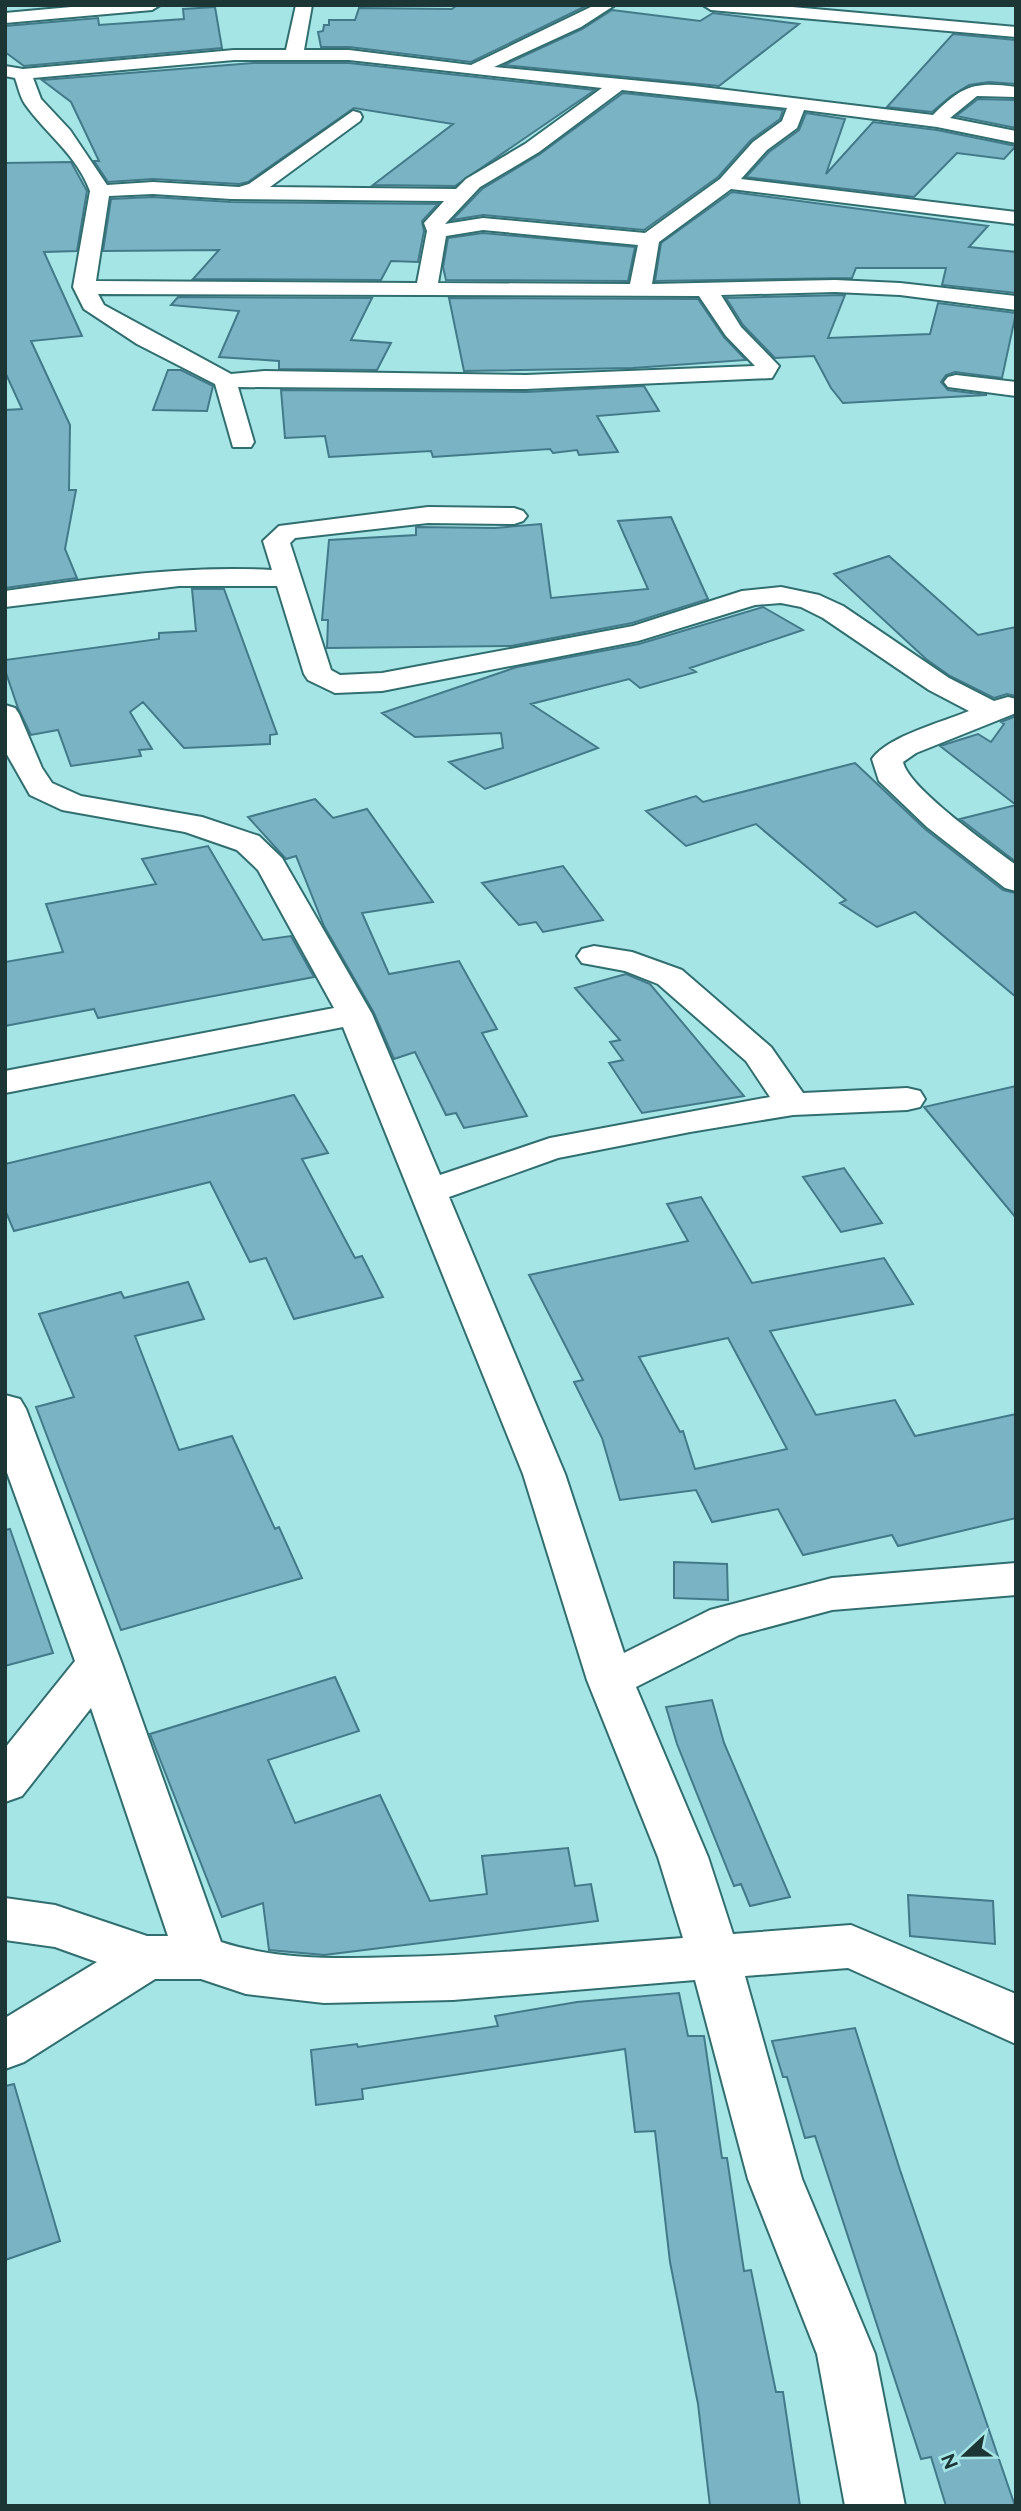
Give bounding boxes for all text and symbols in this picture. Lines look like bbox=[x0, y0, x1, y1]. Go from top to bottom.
north arrow bbox=[930, 2420, 1000, 2490]
text: N bbox=[936, 2451, 962, 2472]

